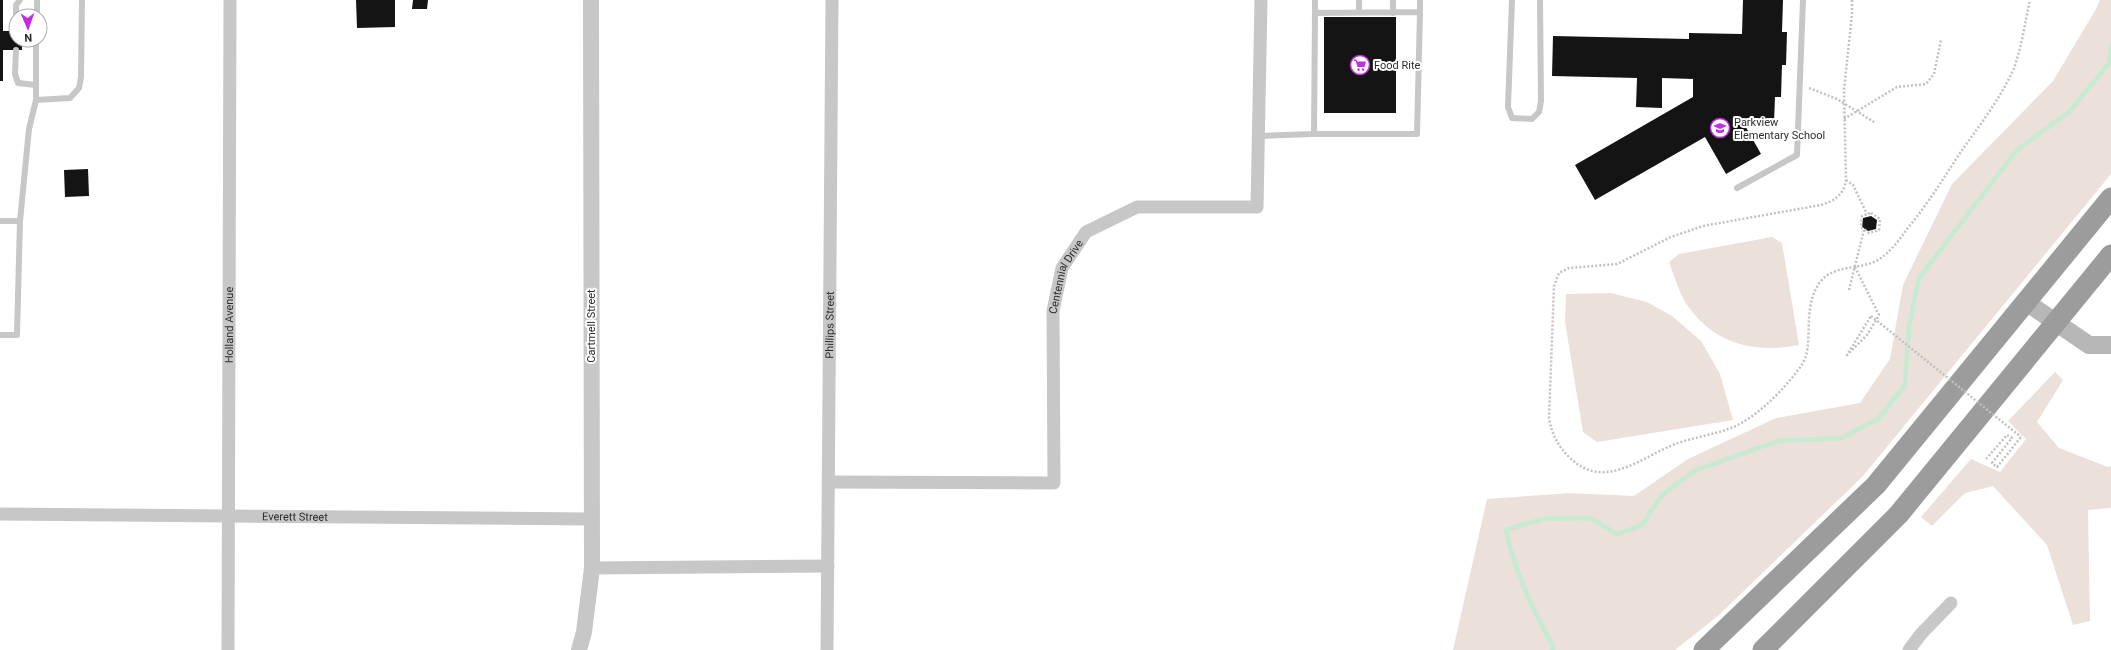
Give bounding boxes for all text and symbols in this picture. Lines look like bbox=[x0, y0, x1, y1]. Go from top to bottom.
north arrow bbox=[8, 8, 48, 48]
text: N bbox=[24, 31, 32, 44]
supermarket icon: Food Rite bbox=[1349, 54, 1371, 76]
place label: Food Rite bbox=[1374, 59, 1420, 72]
place label: Parkview Elementary School bbox=[1734, 116, 1825, 142]
school or university icon: Parkview Elementary School bbox=[1709, 117, 1731, 139]
street label: Centennial Drive bbox=[1047, 237, 1086, 315]
street label: Holland Avenue bbox=[223, 287, 236, 363]
street label: Cartmell Street bbox=[585, 289, 598, 363]
street label: Phillips Street bbox=[823, 291, 837, 359]
street label: Everett Street bbox=[262, 510, 328, 524]

